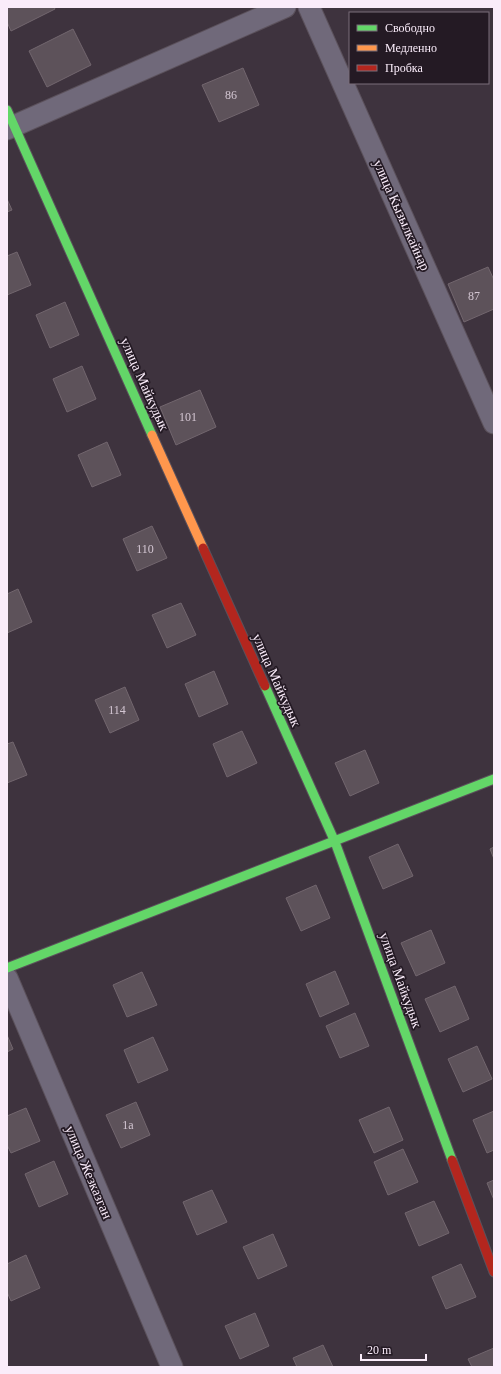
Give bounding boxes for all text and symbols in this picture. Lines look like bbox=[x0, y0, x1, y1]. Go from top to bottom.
legend bbox=[349, 12, 489, 84]
text: Свободно bbox=[385, 21, 435, 35]
text: Медленно bbox=[385, 41, 437, 55]
text: Пробка bbox=[385, 61, 423, 75]
house number: 86 bbox=[225, 88, 237, 102]
street label: улица Кызылкайнар bbox=[370, 157, 433, 273]
house number: 87 bbox=[468, 289, 480, 303]
street label: улица Майкудык bbox=[117, 335, 172, 433]
house number: 101 bbox=[179, 410, 197, 424]
house number: 110 bbox=[136, 542, 154, 556]
street label: улица Майкудык bbox=[249, 631, 304, 729]
house number: 114 bbox=[108, 703, 126, 717]
street label: улица Майкудык bbox=[376, 930, 425, 1030]
house number: 1а bbox=[122, 1118, 134, 1132]
street label: улица Жезказган bbox=[62, 1123, 115, 1221]
scale bar bbox=[361, 1336, 426, 1362]
text: 20 m bbox=[367, 1343, 392, 1357]

